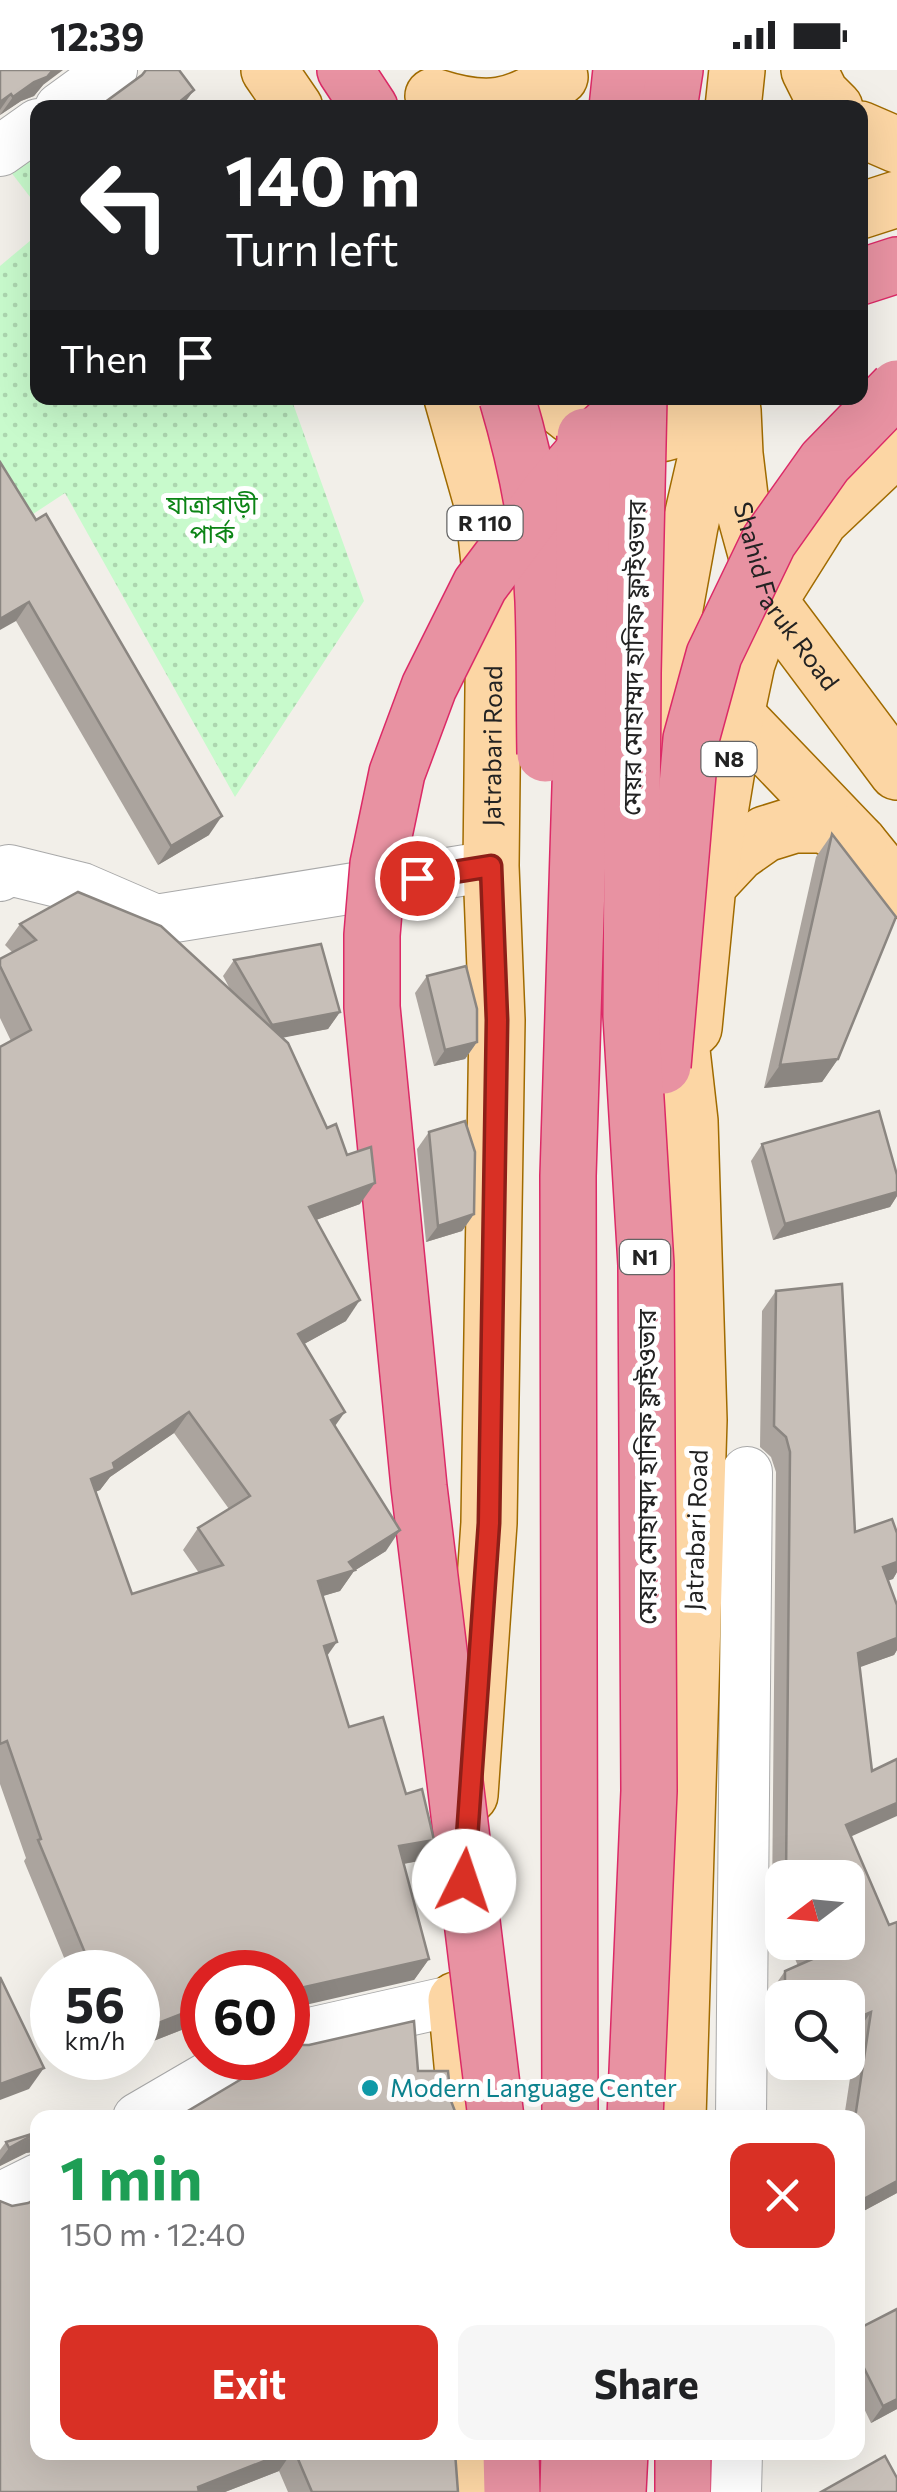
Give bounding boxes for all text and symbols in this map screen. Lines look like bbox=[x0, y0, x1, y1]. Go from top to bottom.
text: 12:39 bbox=[50, 12, 144, 59]
text: 140 m bbox=[225, 135, 421, 220]
icon: left bbox=[60, 140, 190, 270]
text: Turn left bbox=[225, 220, 399, 275]
icon: arrive bbox=[168, 330, 223, 385]
text: Then bbox=[60, 334, 148, 381]
park label: যাত্রাবাড়ী পার্ক bbox=[165, 489, 258, 548]
street label: Shahid Faruk Road bbox=[728, 498, 846, 696]
street label: মেয়র মোহাম্মদ হানিফ ফ্লাইওভার bbox=[615, 499, 651, 816]
road number: R 110 bbox=[448, 506, 522, 540]
street label: Jatrabari Road bbox=[475, 665, 507, 826]
road number: N8 bbox=[702, 742, 756, 776]
pin bbox=[375, 836, 460, 921]
icon: arrive bbox=[390, 851, 445, 906]
road number: N1 bbox=[620, 1240, 670, 1274]
street label: মেয়র মোহাম্মদ হানিফ ফ্লাইওভার bbox=[631, 1308, 661, 1625]
street label: Jatrabari Road bbox=[677, 1449, 713, 1611]
position arrow bbox=[412, 1829, 516, 1933]
north arrow bbox=[765, 1860, 865, 1960]
map controls bbox=[765, 1860, 865, 2080]
speed limit sign: 60 bbox=[180, 1950, 310, 2080]
text: 56 bbox=[65, 1972, 125, 2033]
button: search bbox=[765, 1980, 865, 2080]
text: km/h bbox=[65, 2025, 125, 2055]
place label: Modern Language Center bbox=[390, 2072, 677, 2102]
marker: Modern Language Center bbox=[359, 2077, 381, 2099]
text: 1 min bbox=[60, 2139, 202, 2212]
button: close bbox=[730, 2143, 835, 2248]
text: 150 m · 12:40 bbox=[60, 2213, 246, 2253]
button: Exit bbox=[60, 2325, 438, 2440]
button: Share bbox=[458, 2325, 835, 2440]

